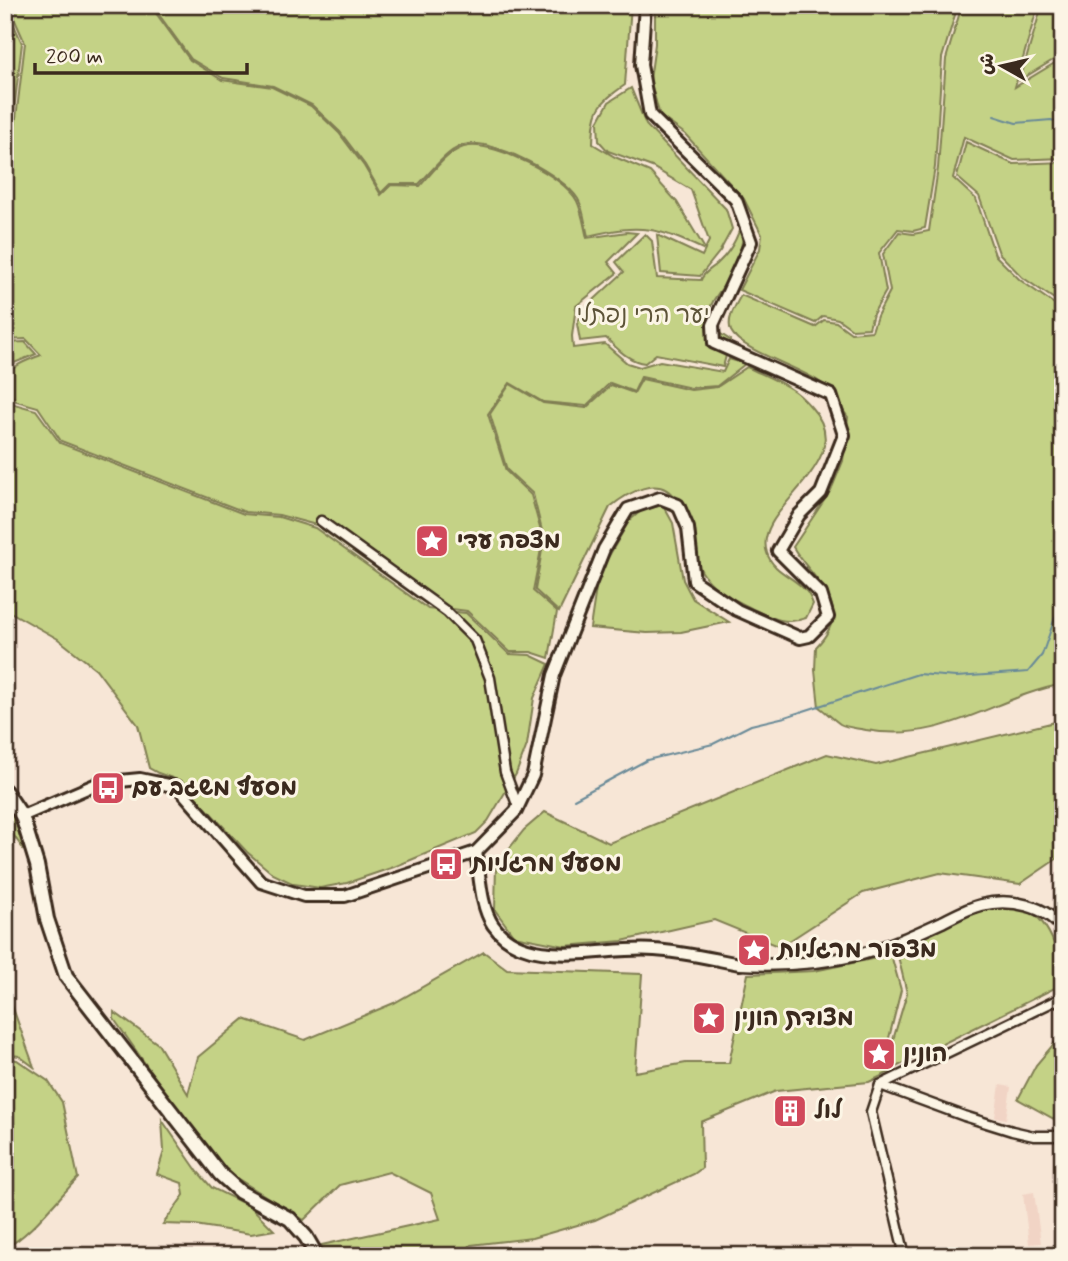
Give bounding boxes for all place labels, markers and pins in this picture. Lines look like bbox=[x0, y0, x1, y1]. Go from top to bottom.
place icon: מצפה עדי bbox=[413, 522, 451, 560]
place label: מצפה עדי bbox=[457, 526, 561, 557]
bus stop icon: מסעף משגב עם bbox=[89, 769, 127, 807]
place label: מסעף משגב עם bbox=[132, 773, 297, 804]
bus stop icon: מסעף מרגליות bbox=[427, 845, 465, 883]
place label: מסעף מרגליות bbox=[469, 849, 622, 880]
place icon: מצפור מרגליות bbox=[735, 931, 773, 969]
place label: מצפור מרגליות bbox=[776, 935, 937, 966]
place icon: מצודת הונין bbox=[690, 999, 728, 1037]
place label: מצודת הונין bbox=[734, 1003, 853, 1034]
place icon: הונין bbox=[860, 1035, 898, 1073]
place label: הונין bbox=[903, 1039, 948, 1070]
building icon: לול bbox=[771, 1092, 809, 1130]
place label: לול bbox=[814, 1096, 843, 1127]

